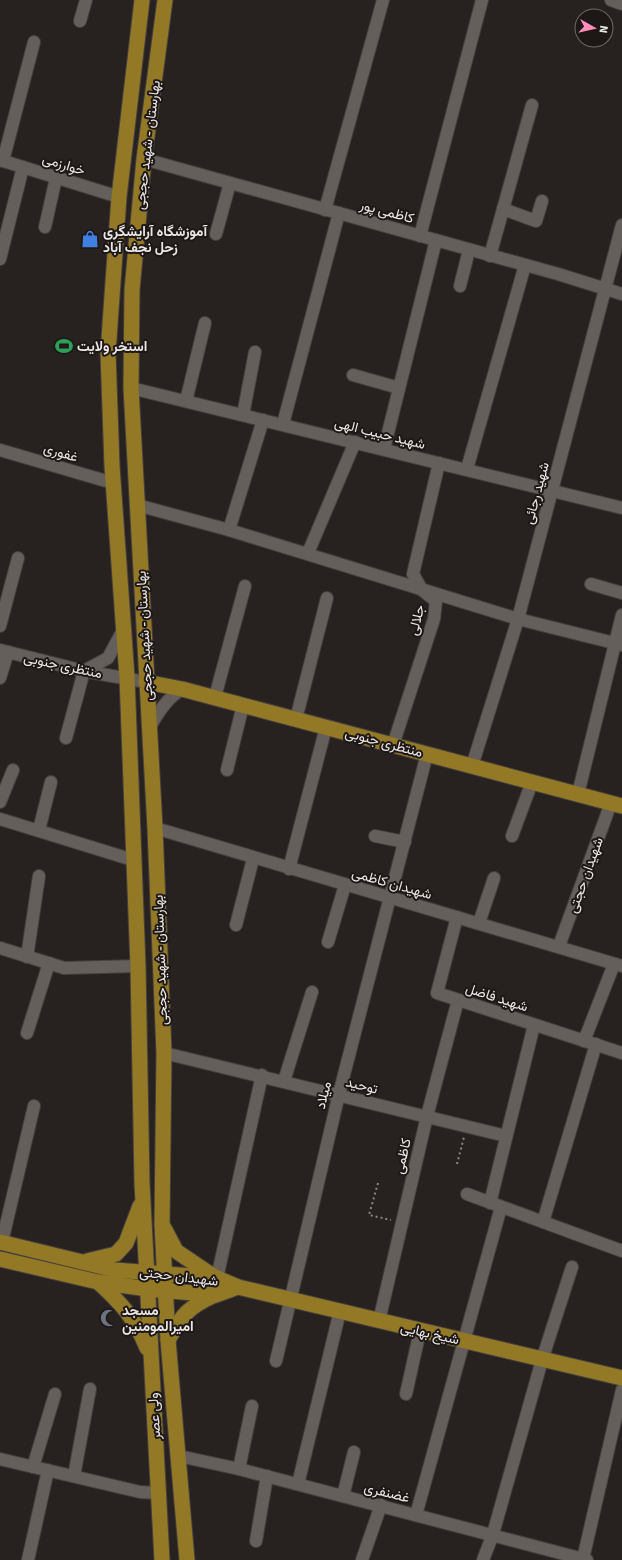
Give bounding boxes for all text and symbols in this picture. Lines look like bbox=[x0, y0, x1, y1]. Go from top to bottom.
north arrow bbox=[574, 8, 614, 48]
text: N bbox=[596, 25, 610, 34]
street label: بهارستان - شهید حججی bbox=[131, 79, 164, 211]
street label: خوارزمی bbox=[40, 150, 87, 179]
street label: کاظمی پور bbox=[357, 196, 416, 228]
place label: آموزشگاه آرایشگری زحل نجف آباد bbox=[103, 223, 208, 256]
shop icon: آموزشگاه آرایشگری زحل نجف آباد bbox=[80, 229, 100, 249]
sports icon: استخر ولایت bbox=[54, 336, 74, 356]
place label: استخر ولایت bbox=[77, 338, 147, 355]
street label: شهید حبیب الهی bbox=[333, 414, 427, 453]
street label: غفوری bbox=[42, 439, 80, 466]
street label: شهید رجائی bbox=[520, 460, 553, 526]
street label: بهارستان - شهید حججی bbox=[133, 571, 156, 701]
street label: جلالی bbox=[404, 603, 428, 637]
street label: منتظری جنوبی bbox=[22, 649, 104, 682]
street label: منتظری جنوبی bbox=[343, 724, 425, 761]
street label: شهیدان حجتی bbox=[564, 835, 607, 915]
street label: شهیدان کاظمی bbox=[350, 864, 434, 903]
street label: بهارستان - شهید حججی bbox=[150, 895, 171, 1025]
street label: شهید فاضل bbox=[463, 979, 530, 1016]
street label: توحید bbox=[344, 1073, 380, 1098]
street label: میلاد bbox=[312, 1080, 335, 1111]
street label: کاظمی bbox=[390, 1137, 415, 1176]
street label: شهیدان حجتی bbox=[139, 1263, 219, 1290]
place label: مسجد امیرالمومنین bbox=[122, 1302, 194, 1335]
mosque icon: مسجد امیرالمومنین bbox=[99, 1308, 119, 1328]
street label: شیخ بهایی bbox=[398, 1318, 461, 1350]
street label: ولی عصر bbox=[145, 1392, 164, 1441]
street label: غضنفری bbox=[362, 1479, 411, 1506]

